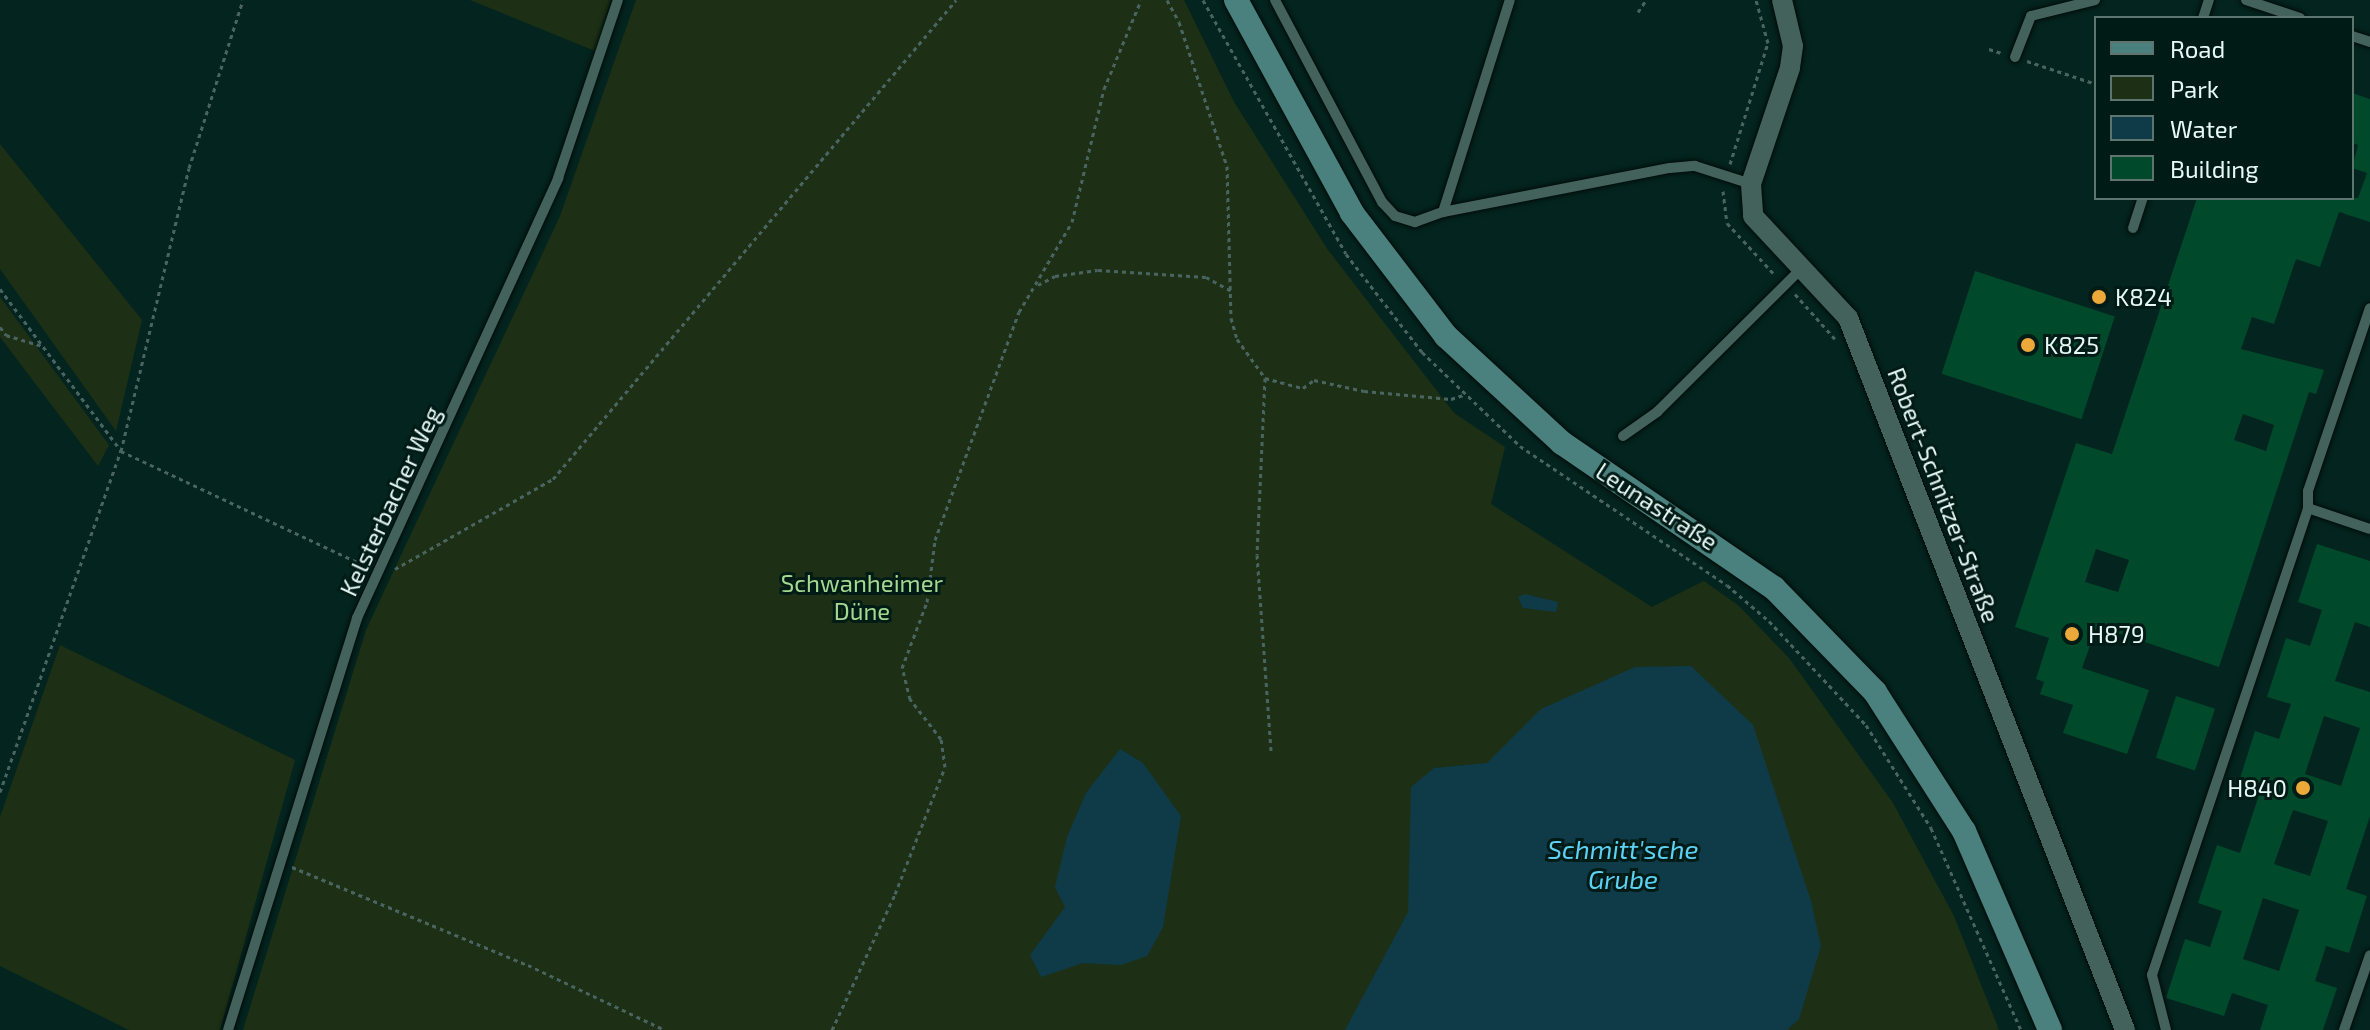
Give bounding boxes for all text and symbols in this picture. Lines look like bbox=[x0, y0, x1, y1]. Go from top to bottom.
legend bbox=[2094, 16, 2354, 200]
text: Road bbox=[2170, 34, 2225, 63]
text: Park bbox=[2170, 74, 2219, 103]
text: Water bbox=[2170, 114, 2237, 143]
text: Building bbox=[2170, 154, 2259, 183]
place label: K824 bbox=[2115, 283, 2172, 311]
marker: K824 bbox=[2090, 288, 2108, 306]
place label: K825 bbox=[2044, 331, 2099, 359]
marker: K825 bbox=[2019, 336, 2037, 354]
street label: Robert-Schnitzer-Straße bbox=[1882, 363, 2006, 627]
street label: Kelsterbacher Weg bbox=[333, 401, 447, 601]
street label: Leunastraße bbox=[1591, 456, 1723, 556]
park label: Schwanheimer Düne bbox=[781, 569, 943, 625]
place label: H879 bbox=[2088, 620, 2145, 648]
marker: H879 bbox=[2063, 625, 2081, 643]
place label: H840 bbox=[2227, 774, 2287, 802]
marker: H840 bbox=[2294, 779, 2312, 797]
water label: Schmitt'sche Grube bbox=[1548, 833, 1698, 894]

